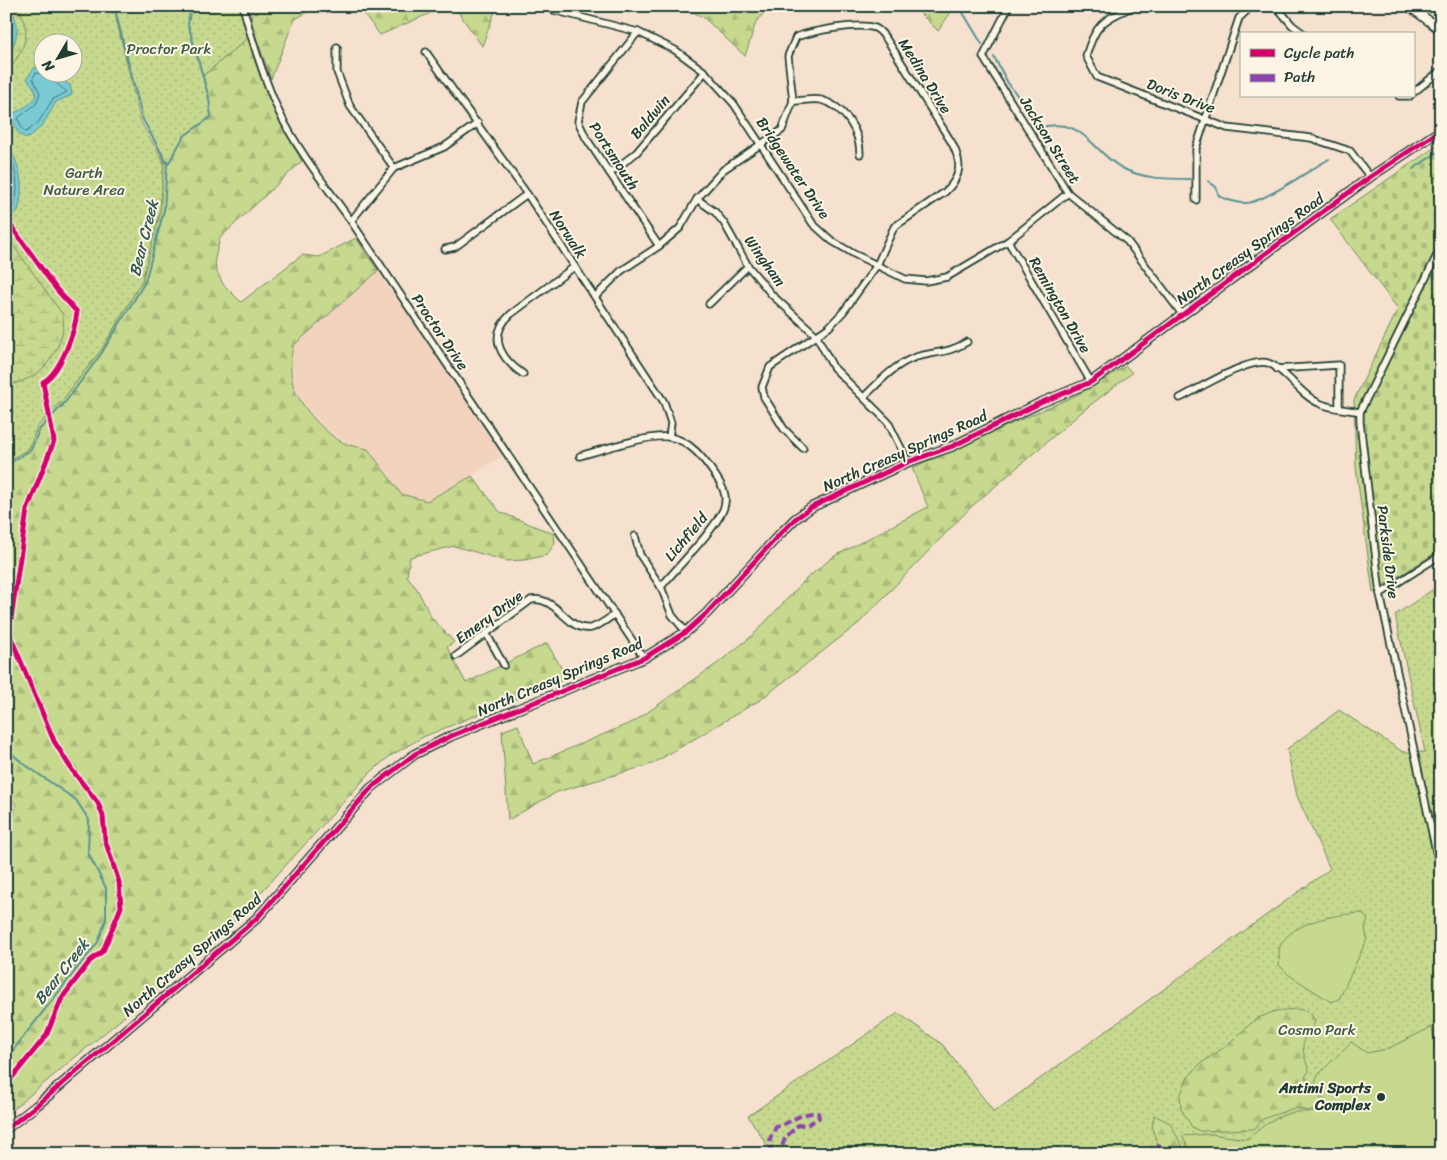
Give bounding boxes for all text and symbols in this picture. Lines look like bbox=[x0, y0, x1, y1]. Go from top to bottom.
north arrow bbox=[32, 32, 82, 82]
legend bbox=[1240, 32, 1414, 98]
street label: Medina Drive bbox=[891, 33, 959, 119]
park label: Proctor Park bbox=[127, 36, 211, 62]
text: Cycle path bbox=[1284, 40, 1355, 66]
text: N bbox=[35, 54, 62, 78]
text: Path bbox=[1284, 64, 1315, 90]
street label: Doris Drive bbox=[1143, 71, 1219, 121]
street label: Baldwin bbox=[623, 89, 677, 145]
street label: Jackson Street bbox=[1012, 90, 1088, 189]
street label: Bridgewater Drive bbox=[749, 112, 837, 224]
street label: Portsmouth bbox=[582, 117, 646, 196]
park label: Garth Nature Area bbox=[43, 160, 125, 203]
street label: North Creasy Springs Road bbox=[1170, 186, 1331, 312]
water label: Bear Creek bbox=[120, 195, 167, 280]
street label: Norwalk bbox=[542, 204, 594, 265]
street label: Wingham bbox=[737, 230, 793, 293]
street label: Remington Drive bbox=[1022, 252, 1098, 359]
street label: Proctor Drive bbox=[405, 288, 476, 376]
street label: North Creasy Springs Road bbox=[818, 402, 993, 499]
street label: Parkside Drive bbox=[1369, 504, 1407, 601]
street label: Lichfield bbox=[658, 506, 715, 567]
street label: Emery Drive bbox=[449, 583, 529, 651]
street label: North Creasy Springs Road bbox=[473, 630, 648, 724]
street label: North Creasy Springs Road bbox=[116, 886, 269, 1023]
water label: Bear Creek bbox=[26, 930, 98, 1011]
park label: Cosmo Park bbox=[1278, 1017, 1357, 1043]
place label: Antimi Sports Complex bbox=[1278, 1075, 1372, 1118]
marker: Antimi Sports Complex bbox=[1375, 1091, 1387, 1103]

